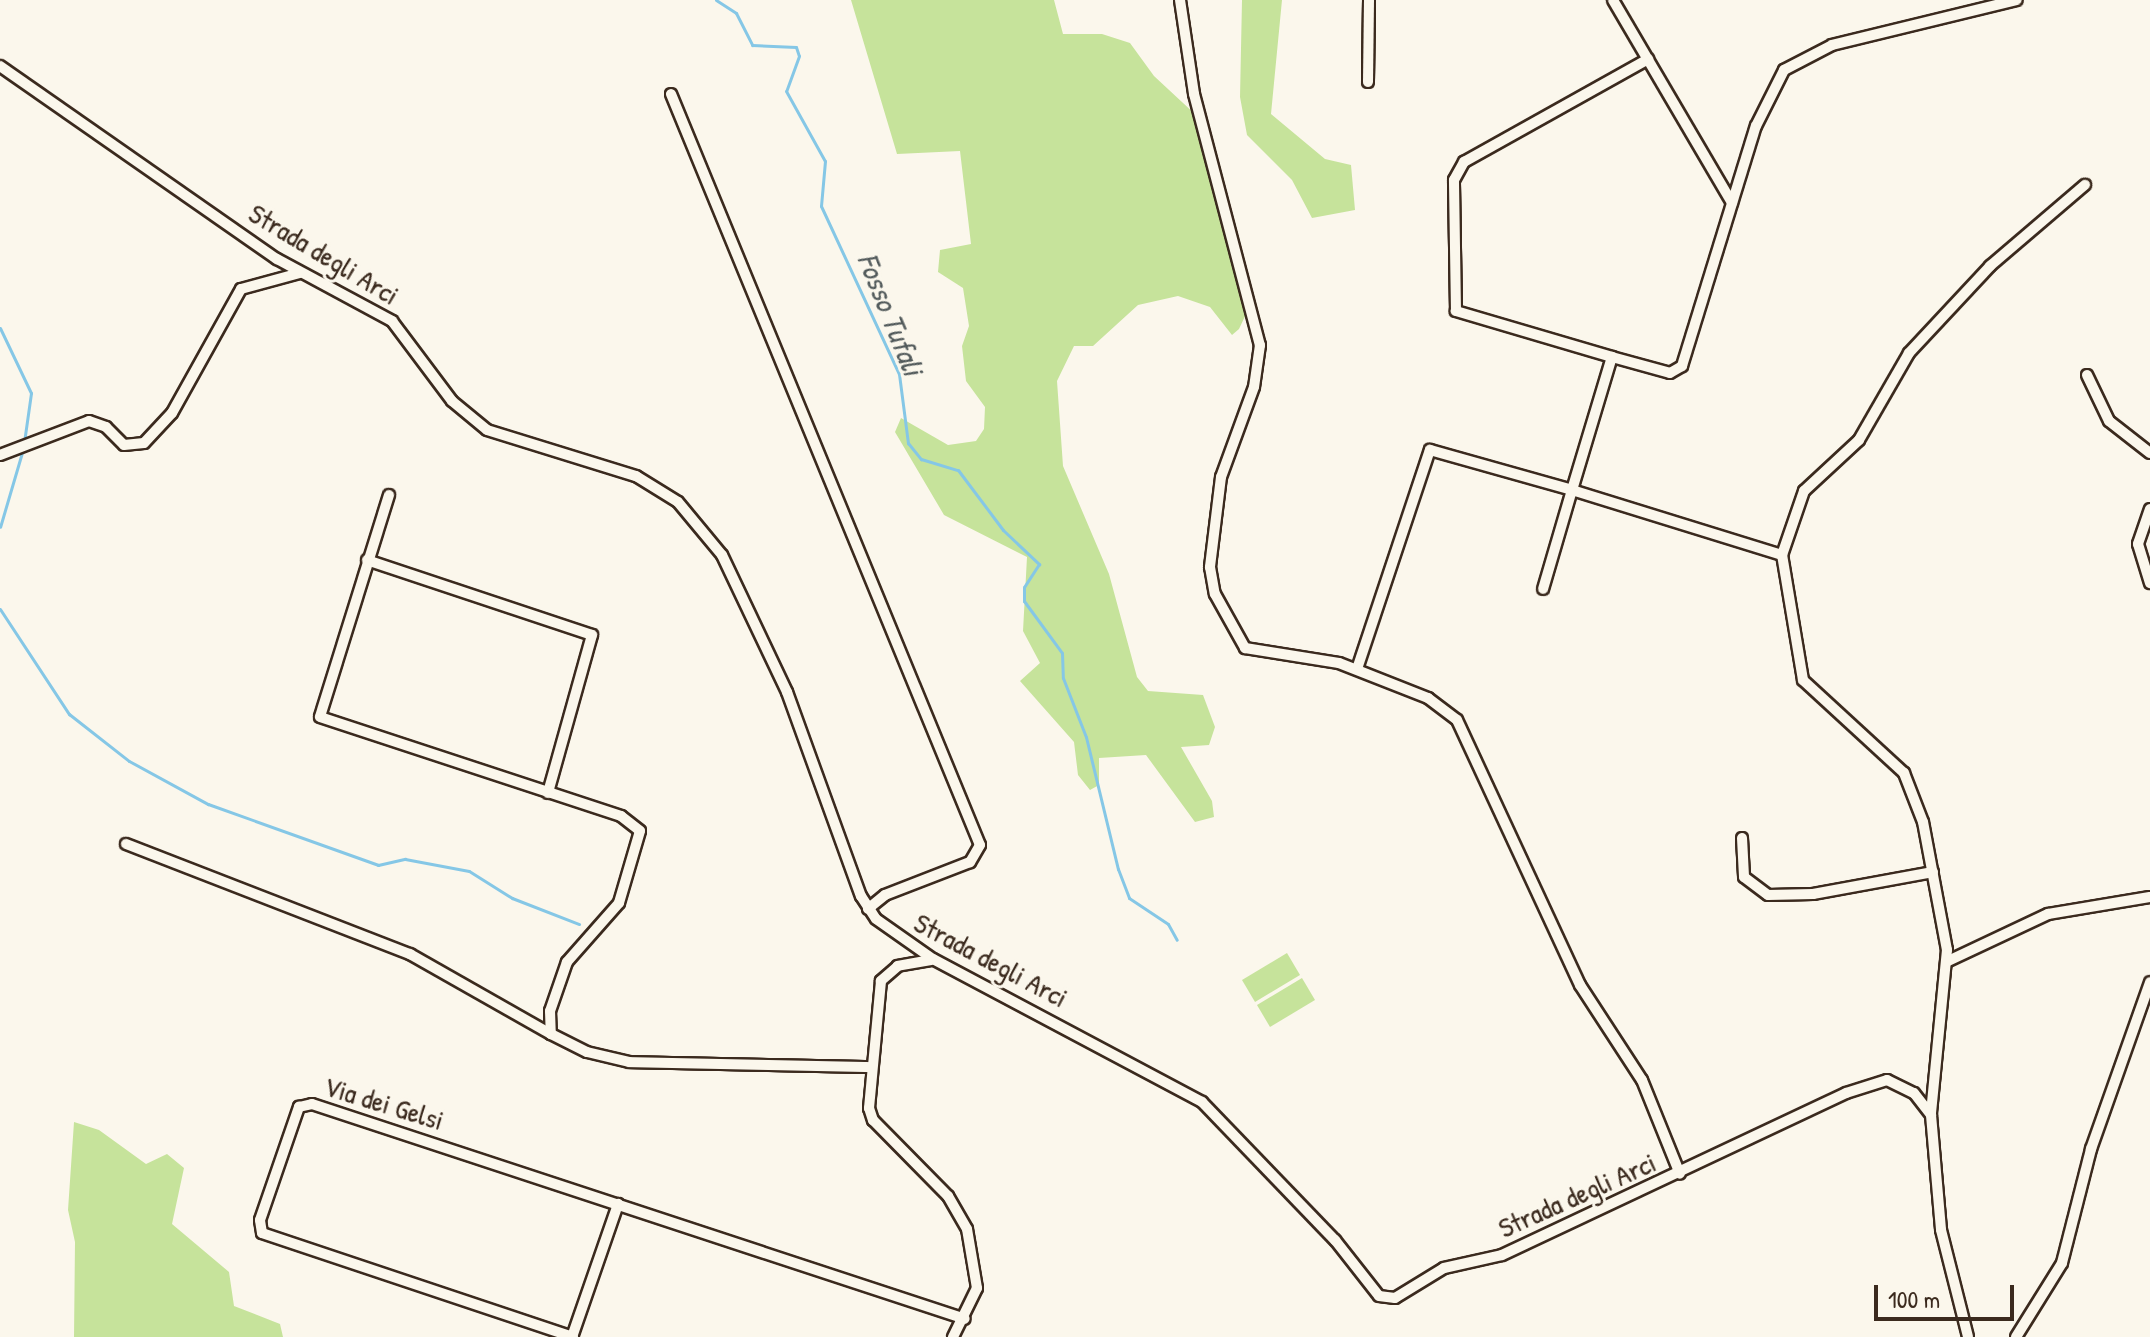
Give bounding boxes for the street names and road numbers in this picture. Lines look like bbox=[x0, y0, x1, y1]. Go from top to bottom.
street label: Strada degli Arci bbox=[243, 196, 405, 312]
street label: Strada degli Arci bbox=[909, 906, 1073, 1014]
street label: Via dei Gelsi bbox=[320, 1069, 448, 1137]
street label: Strada degli Arci bbox=[1493, 1145, 1661, 1245]

